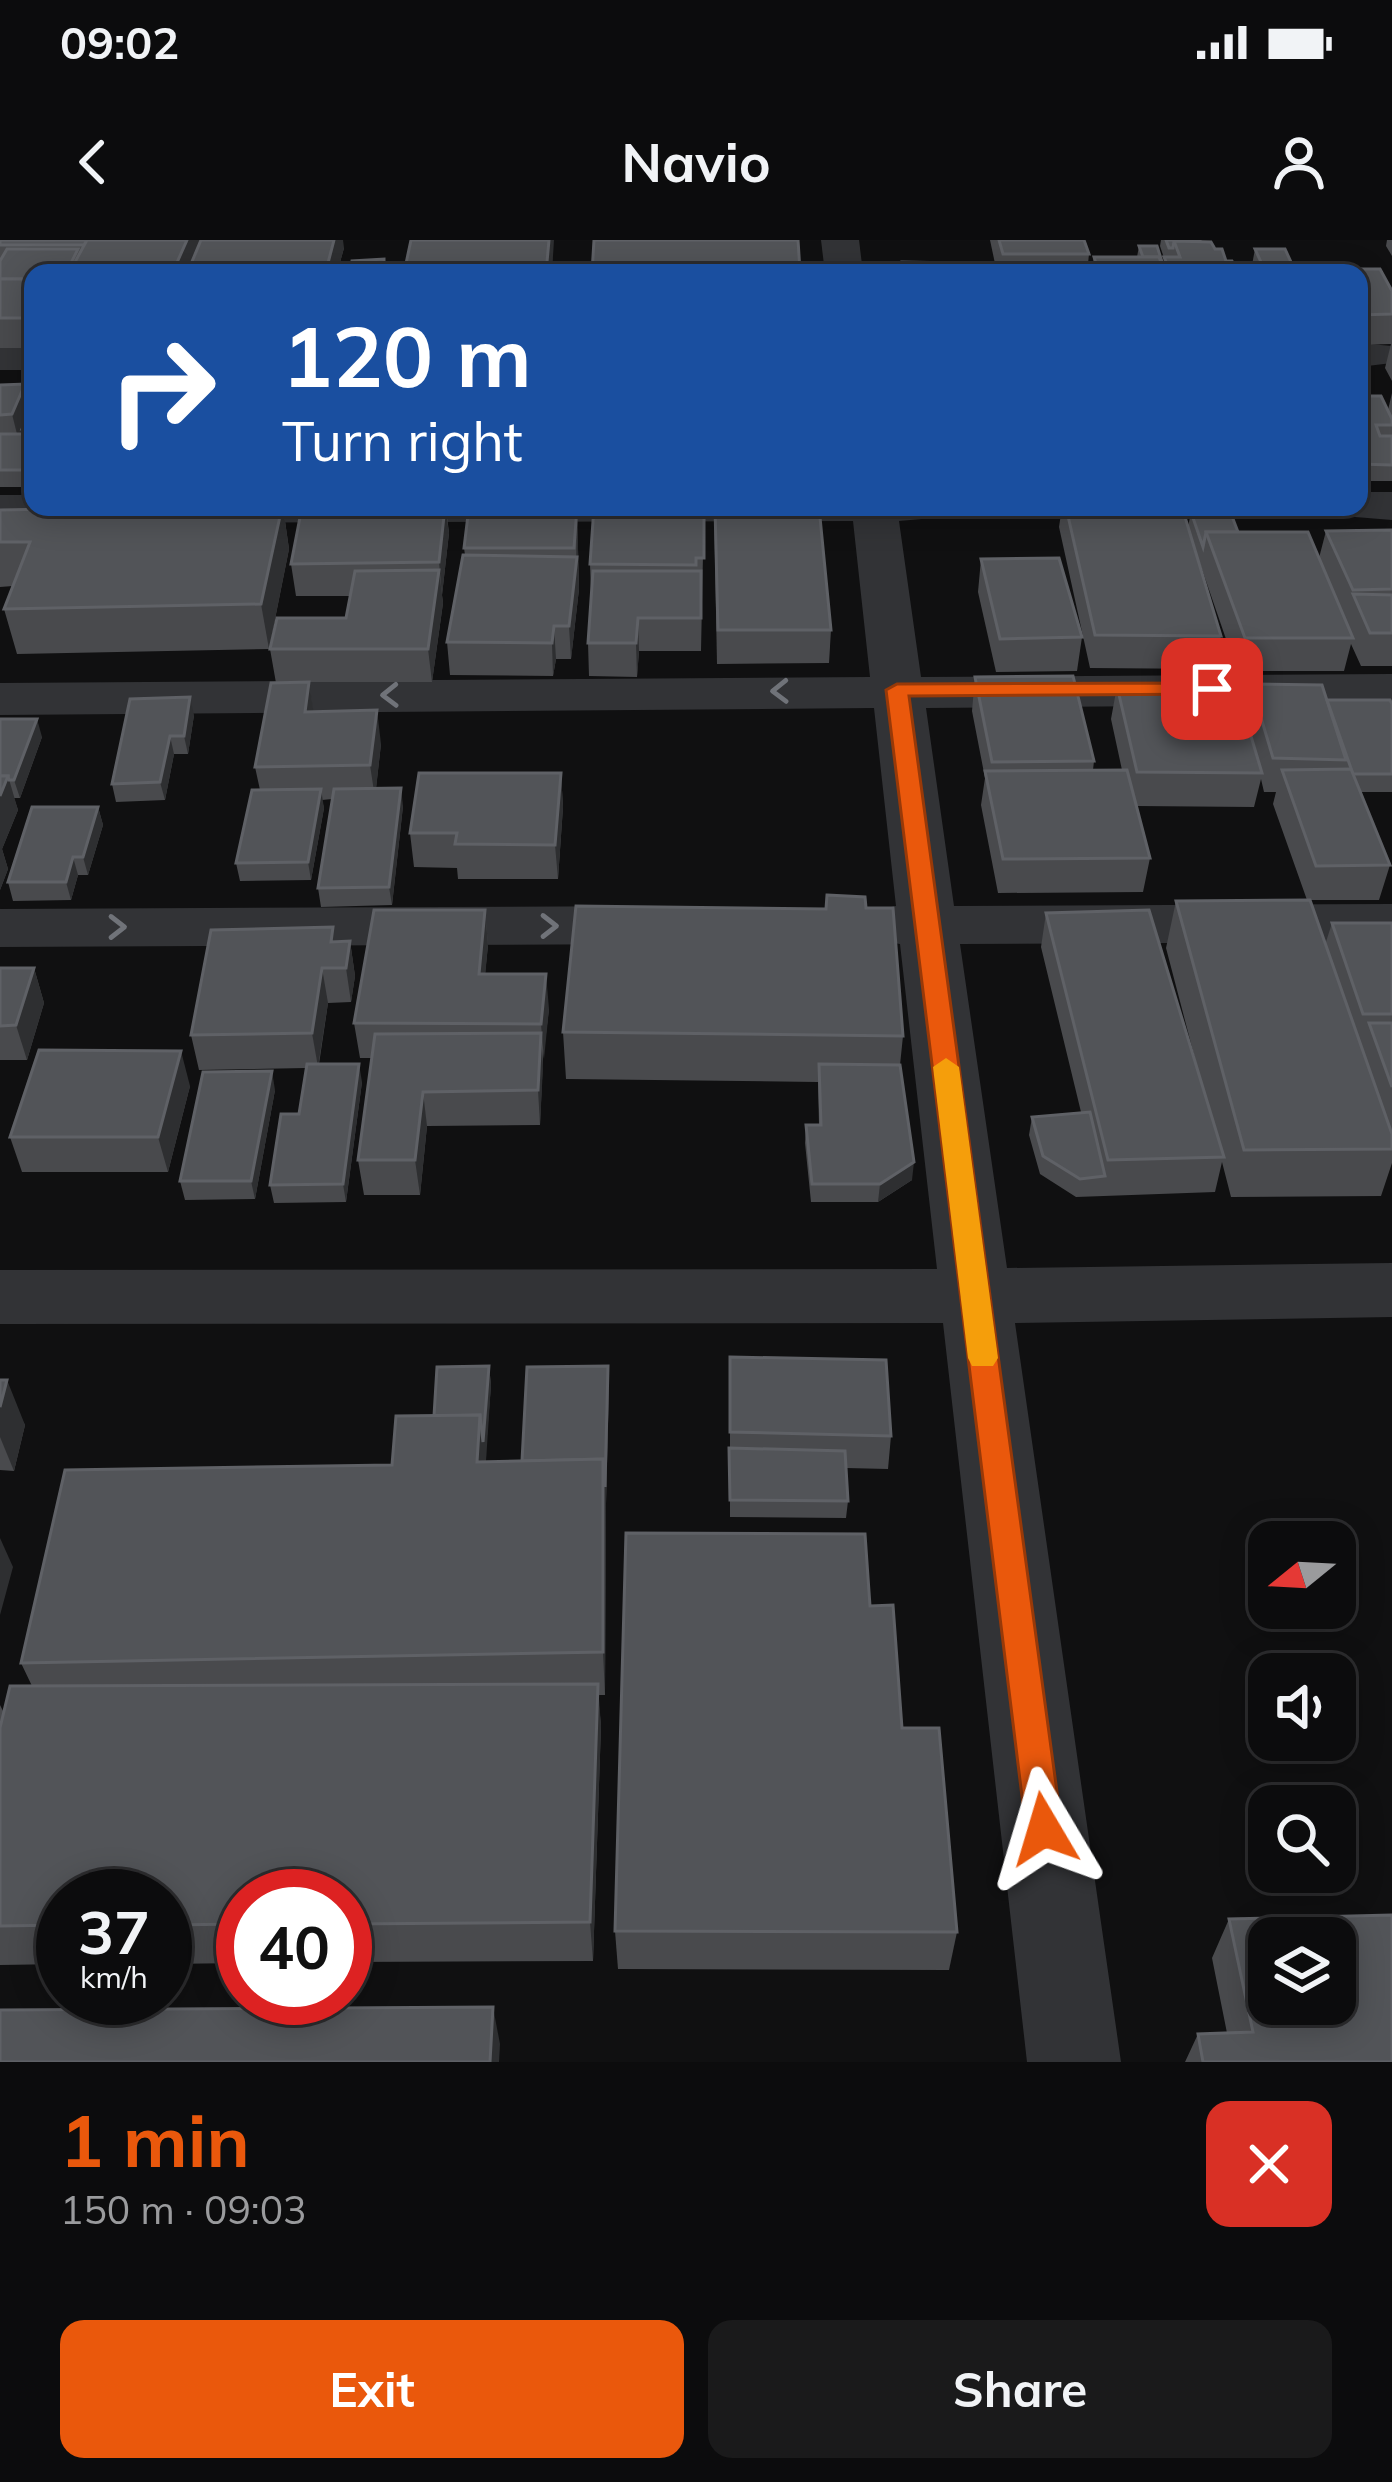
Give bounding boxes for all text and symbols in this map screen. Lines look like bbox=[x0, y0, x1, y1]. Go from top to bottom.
text: 09:02 bbox=[60, 14, 179, 70]
text: Navio bbox=[621, 128, 771, 196]
icon: back bbox=[60, 129, 126, 195]
icon: person bbox=[1266, 129, 1332, 195]
text: 120 m bbox=[282, 303, 532, 408]
icon: right bbox=[84, 312, 240, 468]
text: Turn right bbox=[282, 407, 523, 475]
pin bbox=[1161, 638, 1263, 740]
icon: arrive bbox=[1179, 656, 1245, 722]
one-way arrow bbox=[770, 678, 788, 704]
one-way arrow bbox=[380, 682, 398, 708]
one-way arrow bbox=[541, 913, 559, 939]
one-way arrow bbox=[108, 915, 127, 941]
north arrow bbox=[1248, 1521, 1356, 1629]
map controls bbox=[1248, 1521, 1356, 2025]
button: sound bbox=[1248, 1653, 1356, 1761]
position arrow bbox=[981, 1766, 1107, 1892]
button: search bbox=[1248, 1785, 1356, 1893]
speed limit sign: 40 bbox=[216, 1869, 372, 2025]
text: 37 bbox=[78, 1894, 150, 1969]
button: layers bbox=[1248, 1917, 1356, 2025]
text: km/h bbox=[80, 1958, 148, 1996]
text: 1 min bbox=[60, 2095, 250, 2185]
button: close bbox=[1206, 2101, 1332, 2227]
text: 150 m · 09:03 bbox=[60, 2185, 306, 2234]
button: Exit bbox=[60, 2320, 684, 2458]
button: Share bbox=[708, 2320, 1332, 2458]

